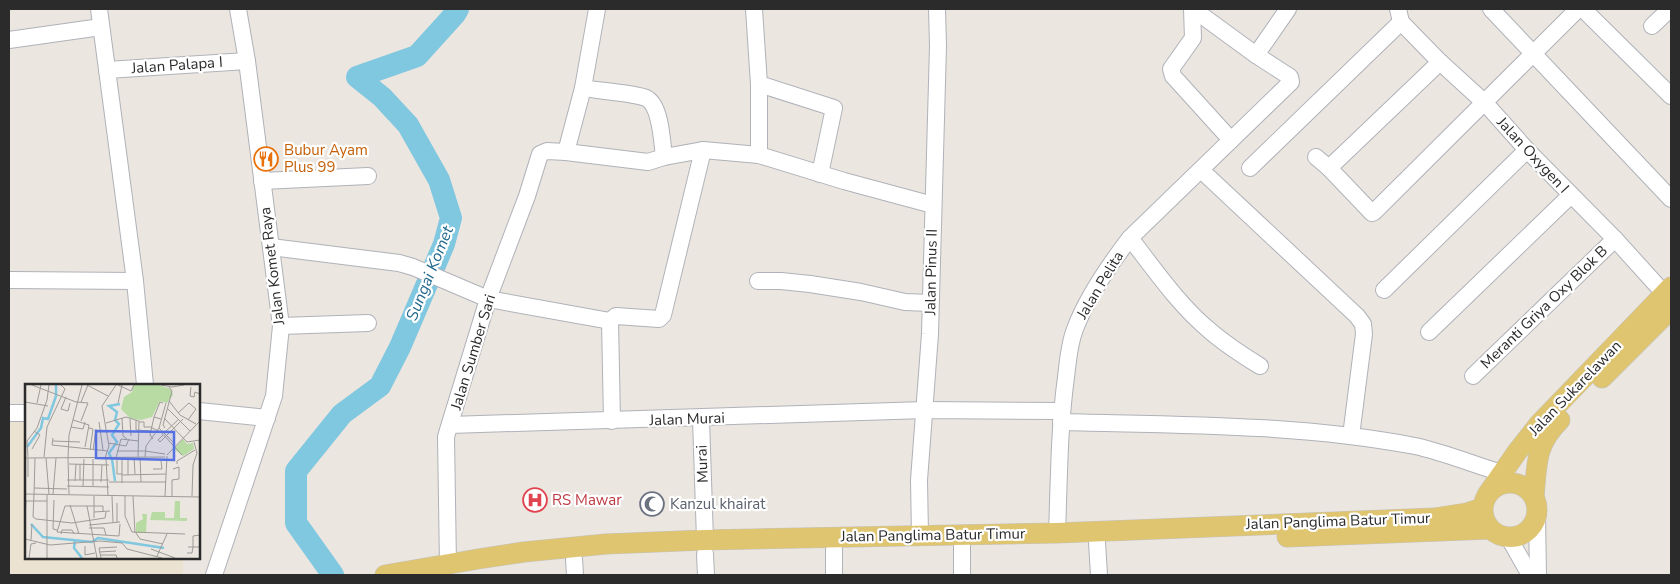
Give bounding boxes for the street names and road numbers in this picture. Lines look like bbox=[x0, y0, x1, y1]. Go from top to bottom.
street label: Jalan Palapa I bbox=[130, 52, 223, 78]
street label: Jalan Oxygen I bbox=[1492, 112, 1574, 197]
street label: Jalan Komet Raya bbox=[255, 206, 289, 327]
street label: Jalan Pinus II bbox=[920, 229, 942, 316]
street label: Meranti Griya Oxy Blok B bbox=[1476, 241, 1612, 373]
street label: Jalan Pelita bbox=[1071, 247, 1128, 324]
street label: Jalan Sumber Sari bbox=[446, 292, 500, 413]
street label: Jalan Sukarelawan bbox=[1524, 336, 1626, 441]
street label: Jalan Murai bbox=[648, 408, 725, 430]
street label: Murai bbox=[691, 445, 713, 483]
street label: Jalan Panglima Batur Timur bbox=[1244, 508, 1431, 534]
street label: Jalan Panglima Batur Timur bbox=[840, 523, 1026, 547]

